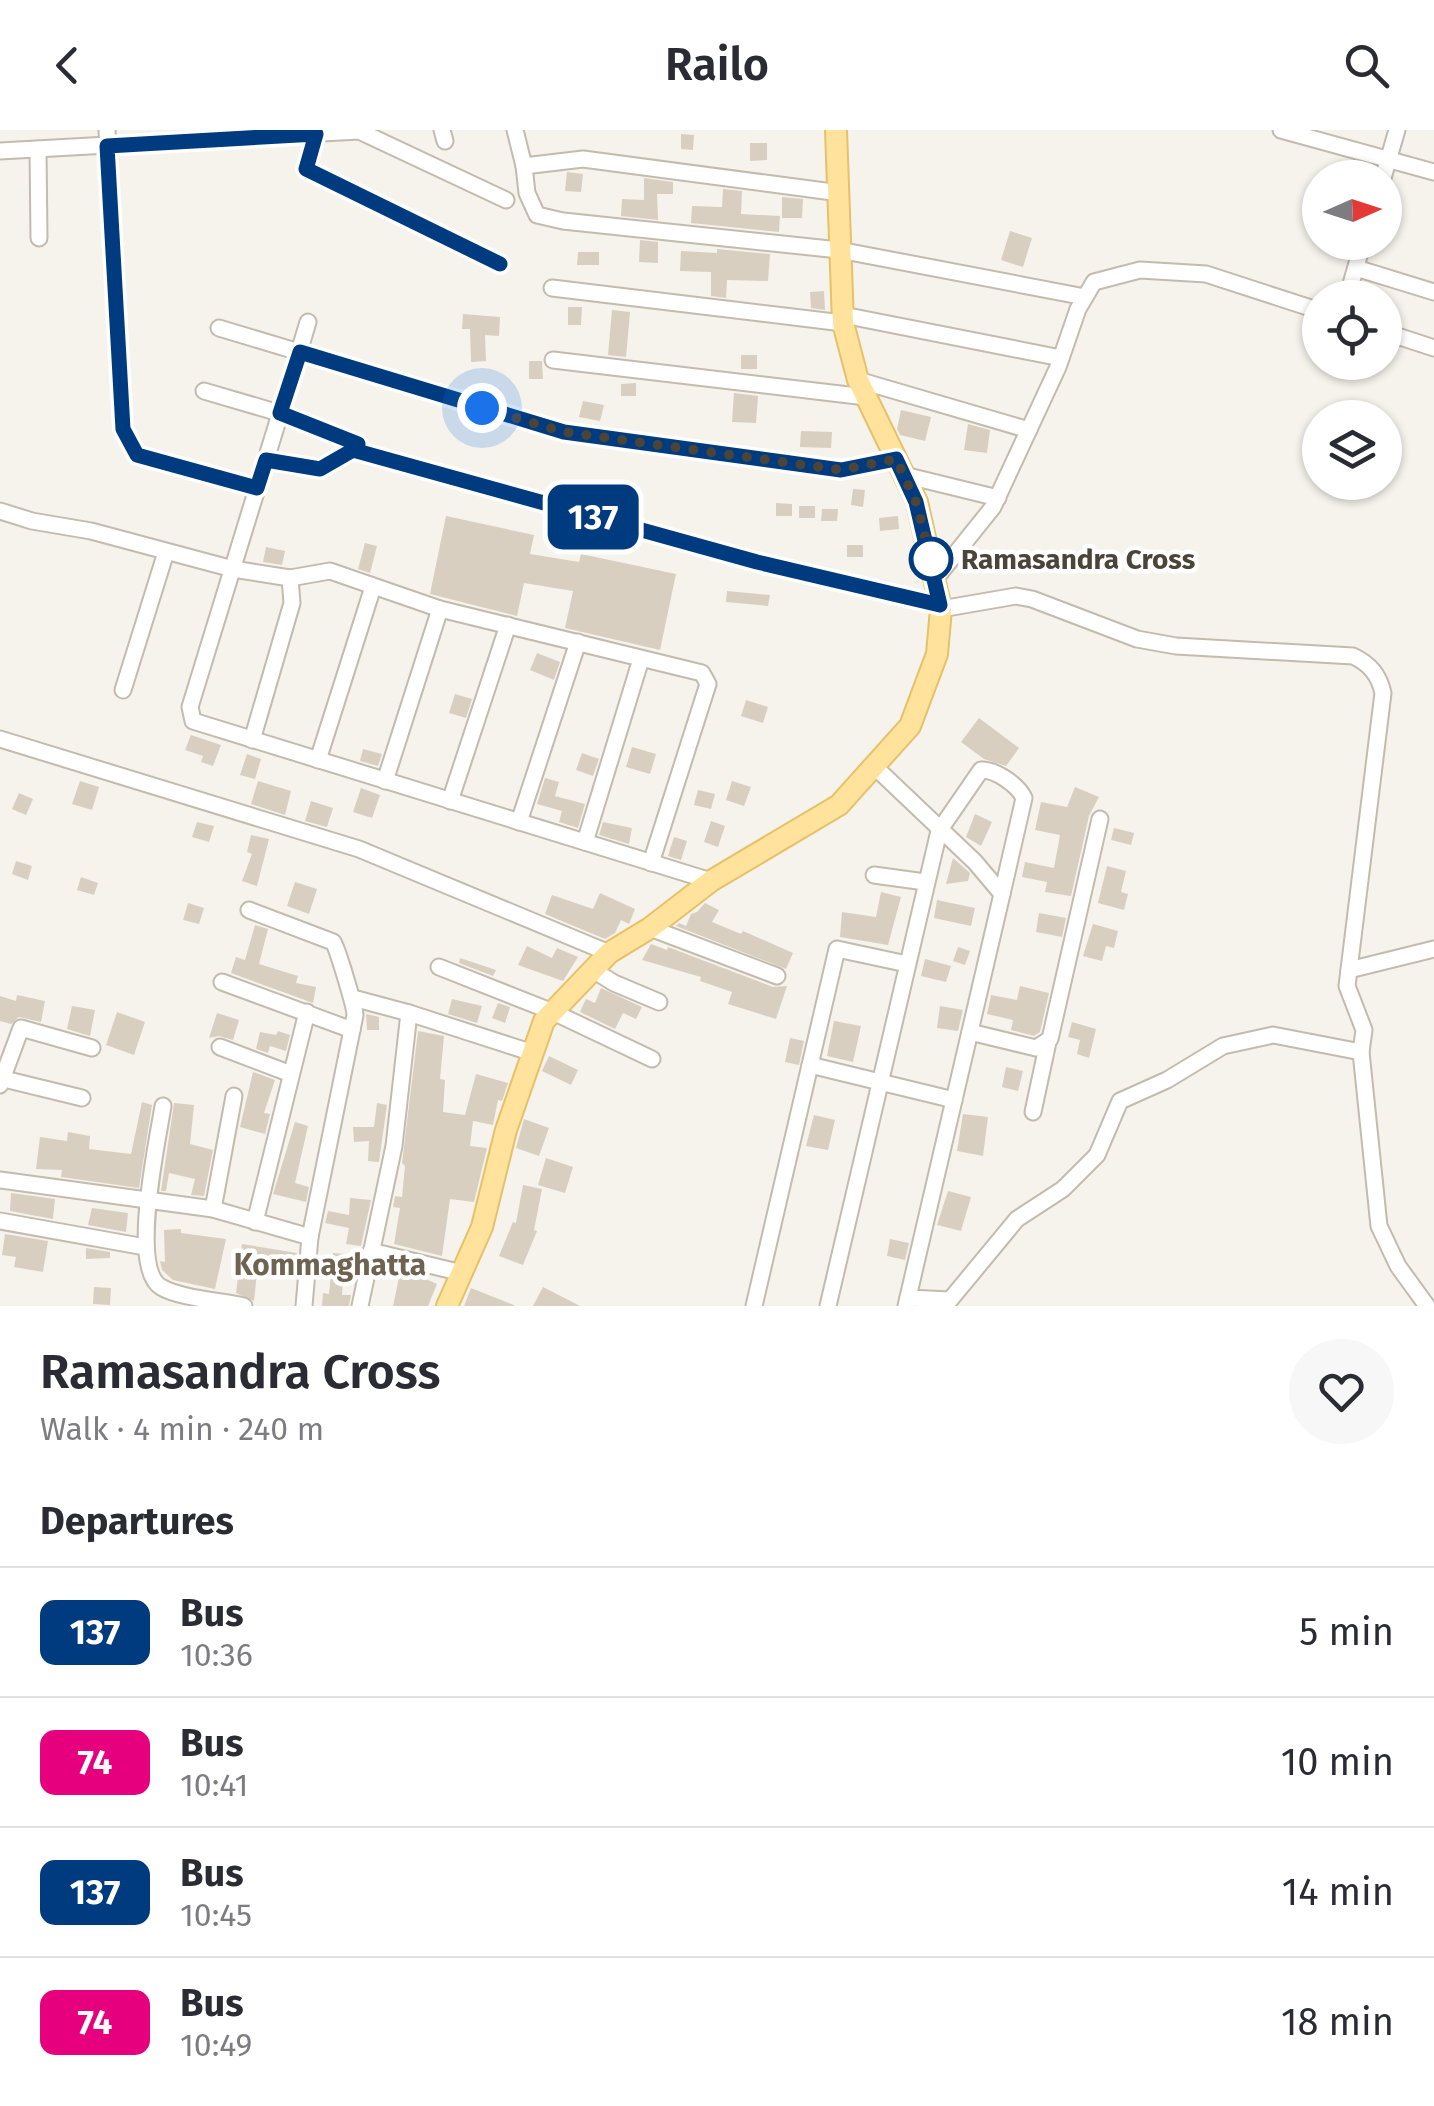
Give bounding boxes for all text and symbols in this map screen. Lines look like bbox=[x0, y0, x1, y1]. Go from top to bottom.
icon: back bbox=[40, 38, 95, 93]
text: Railo bbox=[665, 38, 769, 92]
icon: search bbox=[1339, 38, 1394, 93]
north arrow bbox=[1302, 160, 1402, 260]
map controls bbox=[1302, 160, 1402, 500]
button: locate bbox=[1302, 280, 1402, 380]
your location bbox=[457, 383, 507, 433]
button: layers bbox=[1302, 400, 1402, 500]
line badge: 137 bbox=[536, 484, 650, 550]
text: 137 bbox=[568, 496, 618, 538]
marker: Ramasandra Cross bbox=[910, 538, 952, 580]
place label: Ramasandra Cross bbox=[961, 543, 1195, 576]
district label: Kommaghatta bbox=[234, 1247, 426, 1283]
button: heart bbox=[1289, 1339, 1394, 1444]
text: Ramasandra Cross bbox=[40, 1343, 440, 1401]
text: Walk · 4 min · 240 m bbox=[40, 1410, 324, 1448]
text: Departures bbox=[40, 1498, 234, 1544]
text: Bus bbox=[180, 1590, 244, 1636]
text: 5 min bbox=[1299, 1609, 1394, 1655]
text: 137 bbox=[70, 1611, 120, 1653]
text: 10:36 bbox=[180, 1636, 253, 1674]
text: Bus bbox=[180, 1720, 244, 1766]
text: 10 min bbox=[1281, 1739, 1394, 1785]
text: 74 bbox=[78, 1741, 112, 1783]
text: 10:41 bbox=[180, 1766, 248, 1804]
text: Bus bbox=[180, 1850, 244, 1896]
text: 14 min bbox=[1282, 1869, 1394, 1915]
text: 137 bbox=[70, 1871, 120, 1913]
text: 10:45 bbox=[180, 1896, 252, 1934]
text: Bus bbox=[180, 1980, 244, 2026]
text: 18 min bbox=[1281, 1999, 1394, 2045]
text: 74 bbox=[78, 2001, 112, 2043]
text: 10:49 bbox=[180, 2026, 252, 2064]

